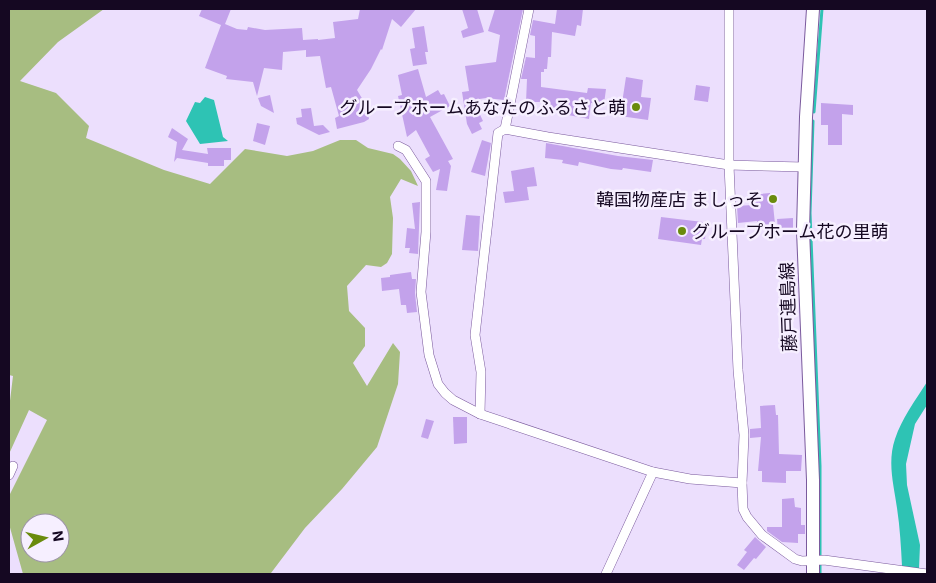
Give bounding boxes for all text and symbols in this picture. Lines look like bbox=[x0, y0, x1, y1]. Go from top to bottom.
place label: グループホームあなたのふるさと萌 bbox=[340, 97, 626, 118]
marker: グループホームあなたのふるさと萌 bbox=[630, 101, 642, 113]
place label: 韓国物産店 ましっそ bbox=[596, 189, 763, 210]
marker: 韓国物産店 ましっそ bbox=[767, 193, 779, 205]
place label: グループホーム花の里萌 bbox=[692, 221, 888, 242]
marker: グループホーム花の里萌 bbox=[676, 225, 688, 237]
street label: 藤戸連島線 bbox=[776, 262, 800, 352]
north arrow bbox=[20, 513, 70, 563]
text: N bbox=[49, 530, 68, 543]

